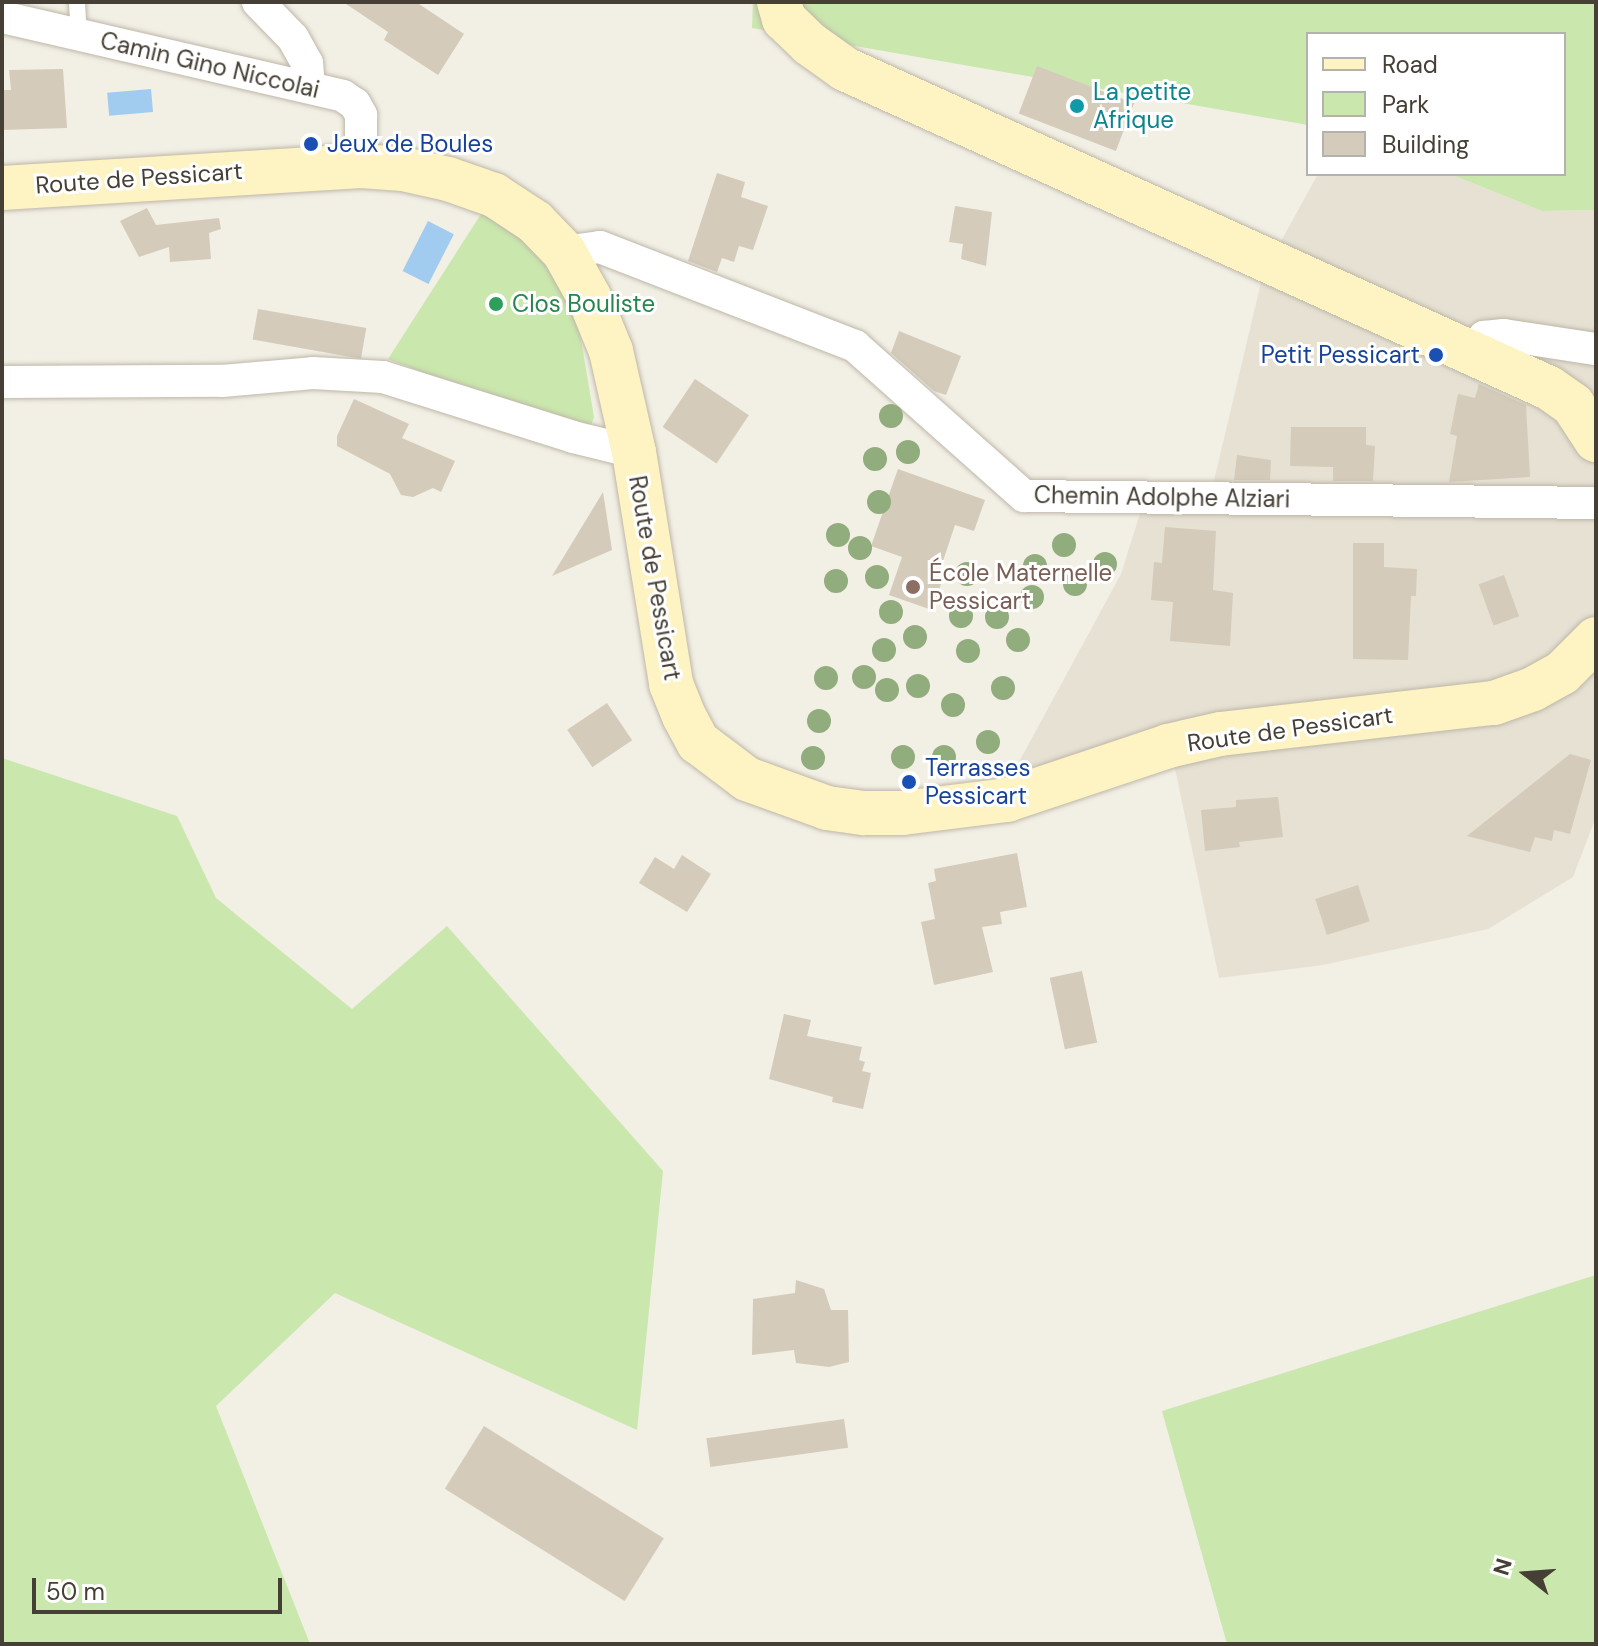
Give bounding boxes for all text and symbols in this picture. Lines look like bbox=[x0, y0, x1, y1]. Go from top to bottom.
street label: Camin Gino Niccolai bbox=[98, 26, 322, 104]
legend bbox=[1306, 32, 1566, 176]
text: Road bbox=[1382, 49, 1438, 80]
place label: La petite Afrique bbox=[1093, 78, 1191, 134]
text: Park bbox=[1382, 89, 1429, 120]
marker: La petite Afrique bbox=[1068, 97, 1086, 115]
text: Building bbox=[1382, 129, 1469, 160]
place label: Jeux de Boules bbox=[327, 130, 493, 158]
marker: Jeux de Boules bbox=[302, 135, 320, 153]
street label: Route de Pessicart bbox=[35, 156, 243, 200]
place label: Clos Bouliste bbox=[512, 290, 655, 318]
marker: Clos Bouliste bbox=[487, 295, 505, 313]
place label: Petit Pessicart bbox=[1261, 341, 1420, 369]
marker: Petit Pessicart bbox=[1427, 346, 1445, 364]
street label: Route de Pessicart bbox=[623, 473, 687, 683]
street label: Chemin Adolphe Alziari bbox=[1034, 480, 1290, 514]
place label: École Maternelle Pessicart bbox=[929, 559, 1112, 615]
marker: École Maternelle Pessicart bbox=[904, 578, 922, 596]
street label: Route de Pessicart bbox=[1185, 700, 1395, 758]
place label: Terrasses Pessicart bbox=[925, 754, 1031, 810]
marker: Terrasses Pessicart bbox=[900, 773, 918, 791]
north arrow bbox=[1486, 1534, 1566, 1614]
text: N bbox=[1486, 1555, 1519, 1579]
scale bar bbox=[36, 1562, 286, 1612]
text: 50 m bbox=[46, 1576, 105, 1607]

